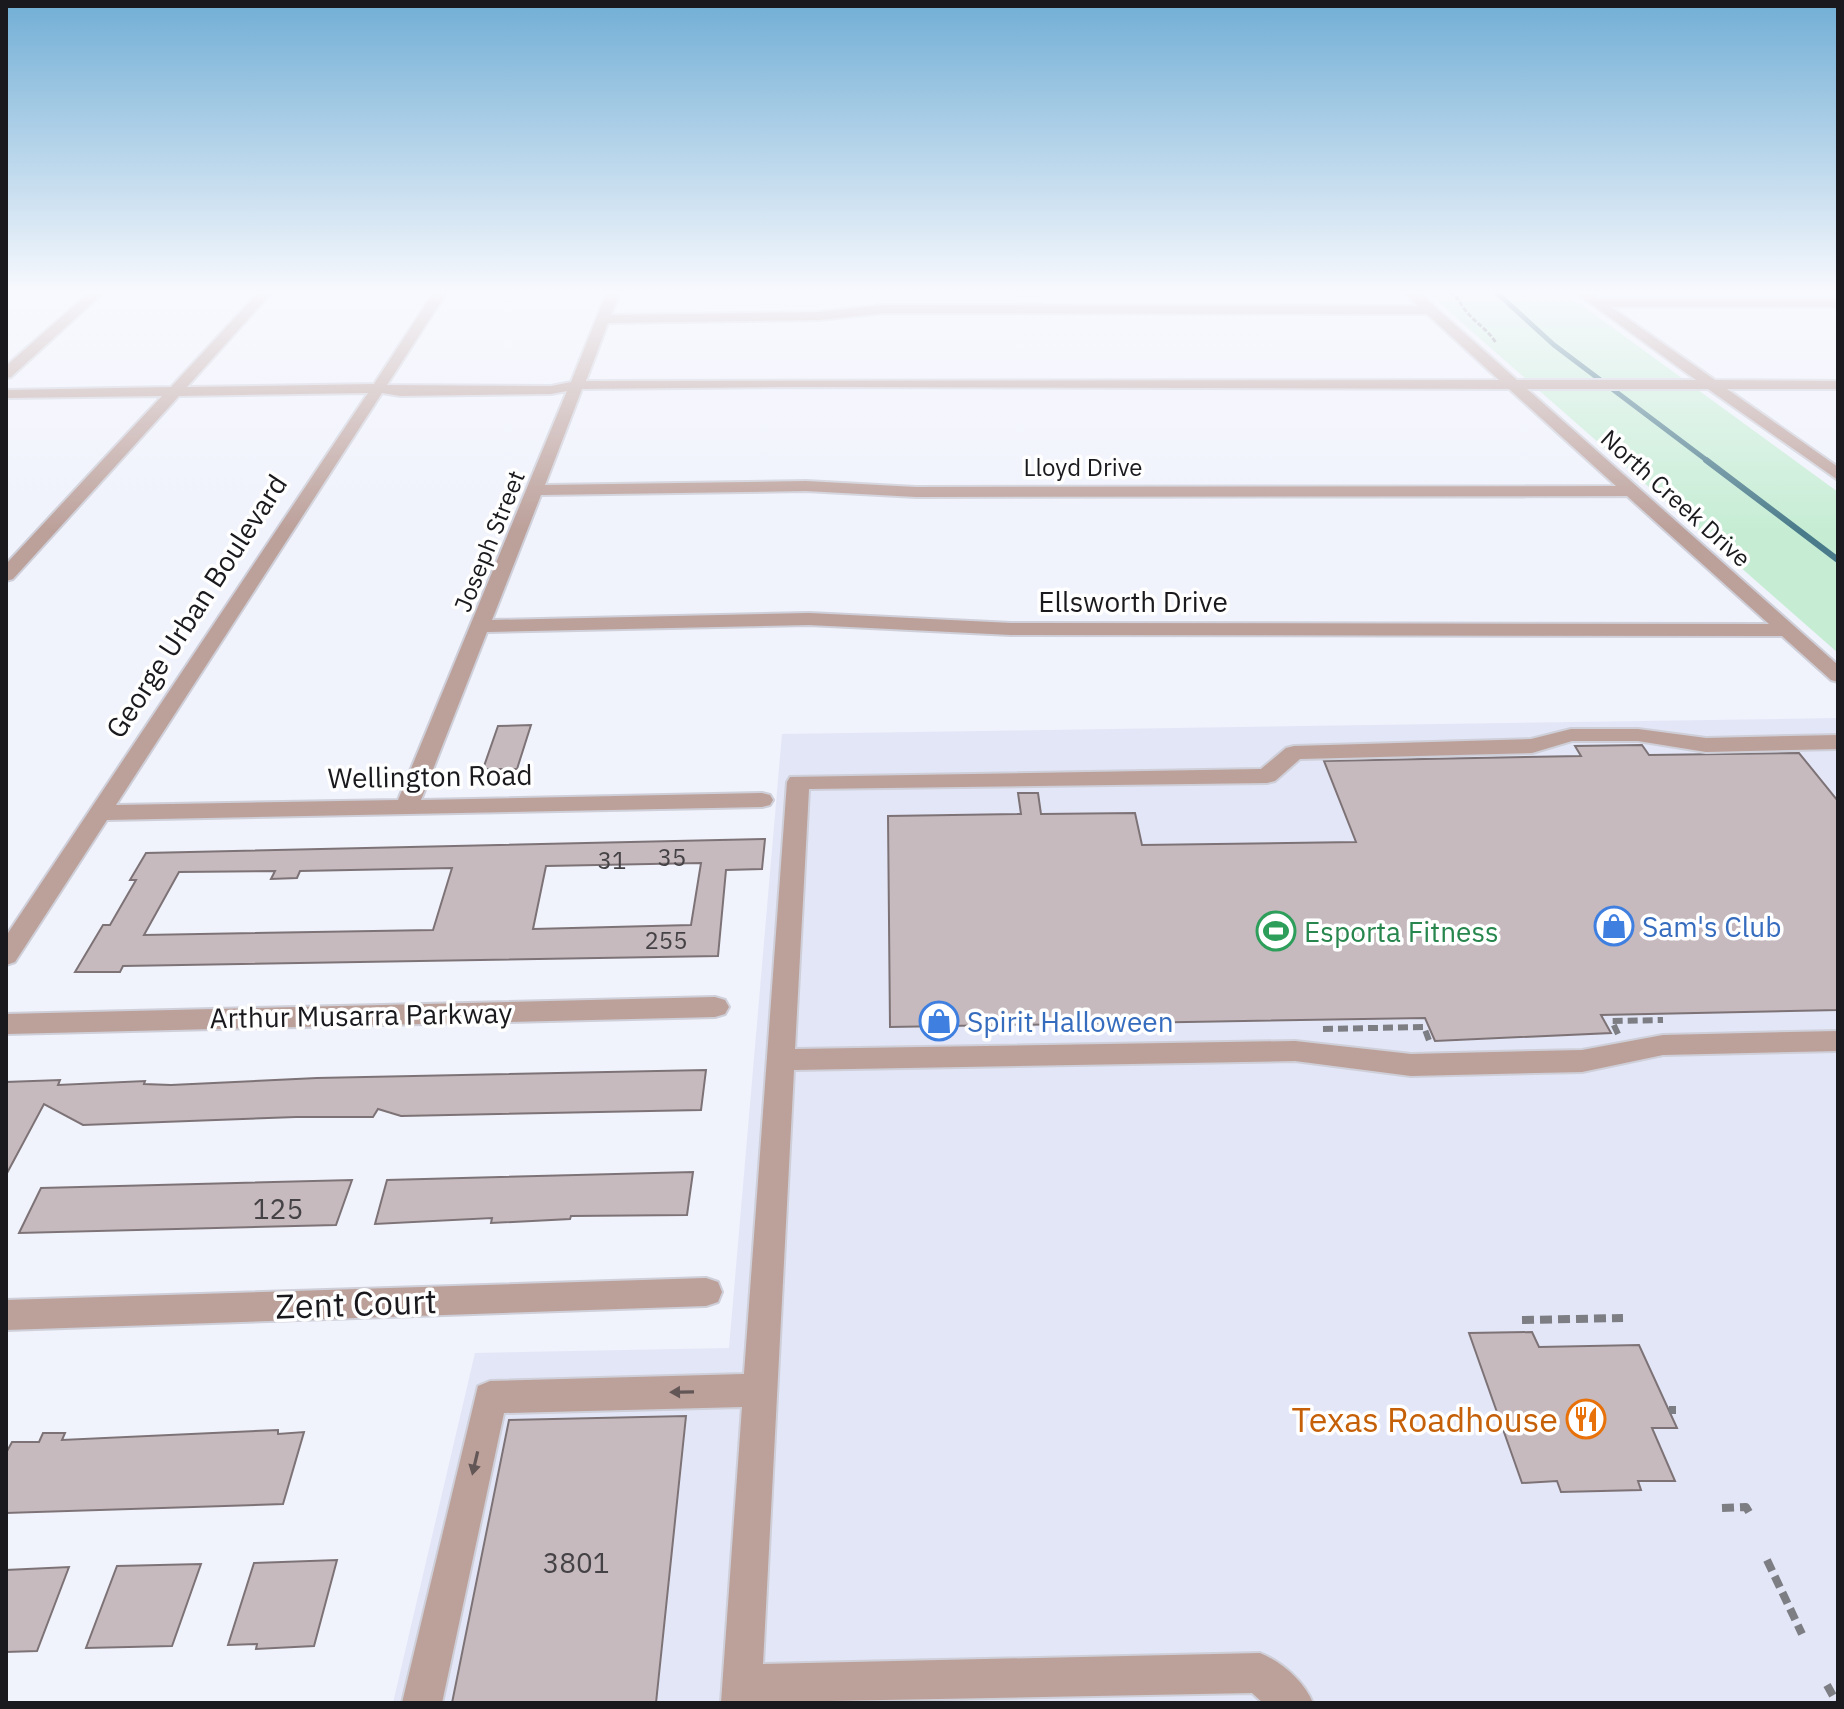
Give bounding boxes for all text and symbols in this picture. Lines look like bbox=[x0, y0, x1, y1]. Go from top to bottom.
street label: North Creek Drive bbox=[1594, 422, 1758, 574]
street label: Lloyd Drive bbox=[1023, 451, 1143, 483]
street label: Joseph Street bbox=[446, 466, 532, 616]
street label: George Urban Boulevard bbox=[97, 467, 295, 745]
street label: Ellsworth Drive bbox=[1038, 583, 1228, 620]
street label: Wellington Road bbox=[327, 756, 533, 796]
house number: 35 bbox=[658, 841, 686, 873]
house number: 31 bbox=[598, 844, 626, 876]
shop icon: Sam's Club bbox=[1593, 905, 1635, 947]
place label: Sam's Club bbox=[1642, 908, 1781, 945]
sports icon: Esporta Fitness bbox=[1255, 910, 1297, 952]
place label: Esporta Fitness bbox=[1304, 913, 1499, 950]
house number: 255 bbox=[644, 924, 688, 956]
street label: Arthur Musarra Parkway bbox=[209, 994, 513, 1036]
shop icon: Spirit Halloween bbox=[918, 1000, 960, 1042]
place label: Spirit Halloween bbox=[967, 1003, 1174, 1040]
house number: 125 bbox=[253, 1190, 303, 1227]
street label: Zent Court bbox=[275, 1278, 437, 1328]
one-way arrow bbox=[669, 1386, 694, 1399]
place label: Texas Roadhouse bbox=[1291, 1397, 1558, 1441]
restaurant icon: Texas Roadhouse bbox=[1565, 1398, 1607, 1440]
one-way arrow bbox=[468, 1451, 481, 1476]
house number: 3801 bbox=[542, 1544, 610, 1581]

